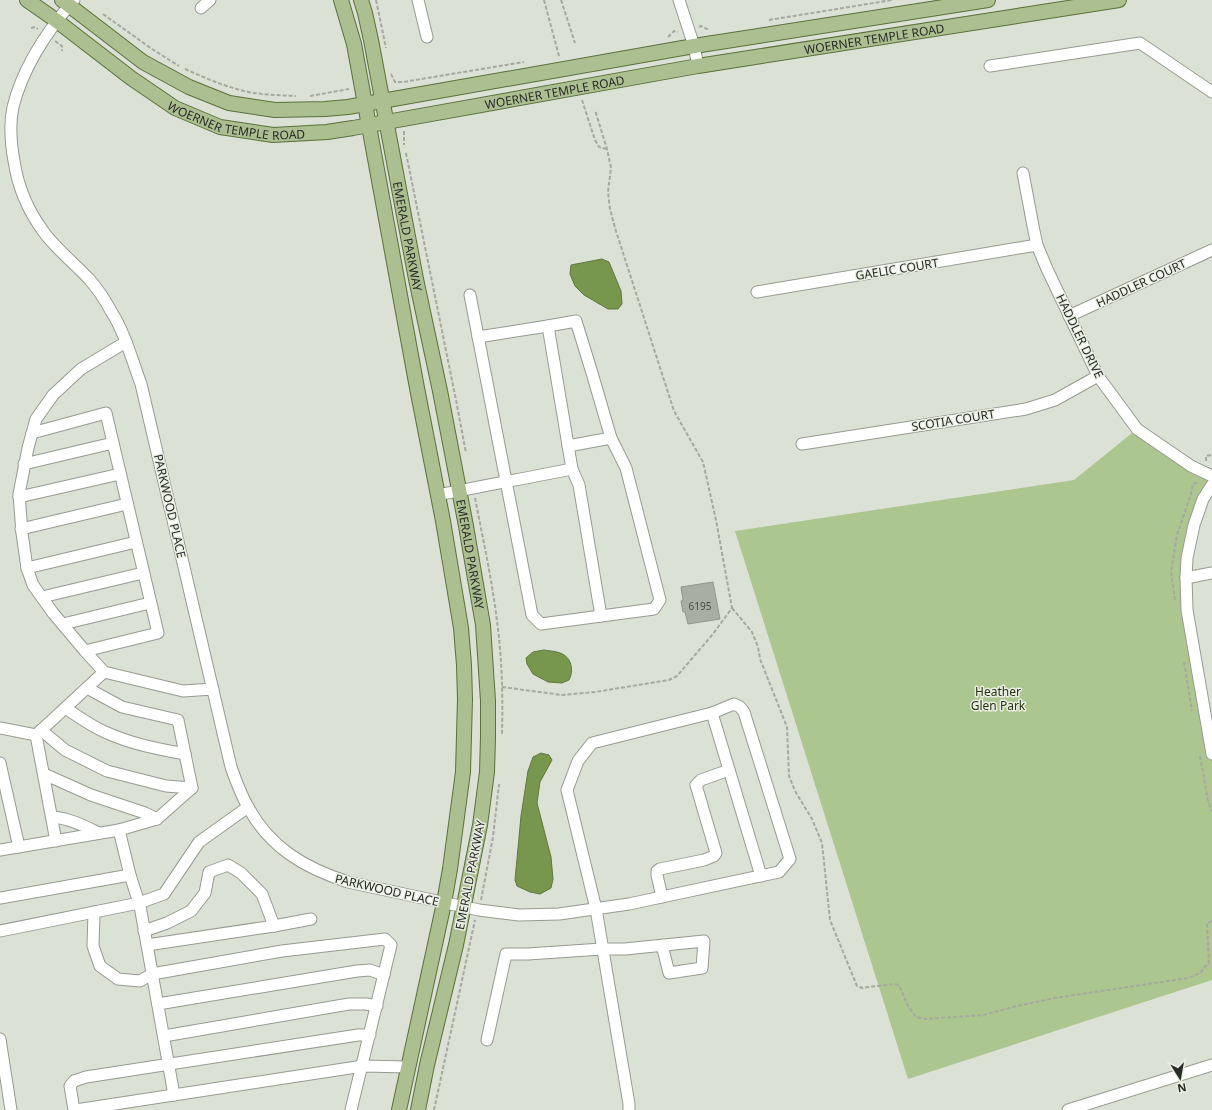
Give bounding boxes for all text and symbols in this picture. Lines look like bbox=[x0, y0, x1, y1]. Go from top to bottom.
street label: WOERNER TEMPLE ROAD bbox=[803, 19, 946, 58]
street label: WOERNER TEMPLE ROAD bbox=[483, 71, 626, 113]
street label: WOERNER TEMPLE ROAD bbox=[164, 97, 306, 144]
street label: EMERALD PARKWAY bbox=[389, 180, 427, 293]
street label: GAELIC COURT bbox=[854, 254, 940, 284]
street label: HADDLER COURT bbox=[1093, 255, 1189, 311]
street label: HADDLER DRIVE bbox=[1052, 291, 1108, 381]
street label: SCOTIA COURT bbox=[910, 405, 996, 435]
street label: PARKWOOD PLACE bbox=[150, 452, 190, 560]
street label: EMERALD PARKWAY bbox=[453, 498, 489, 611]
house number: 6195 bbox=[689, 599, 712, 613]
park label: Heather Glen Park bbox=[971, 683, 1026, 714]
street label: EMERALD PARKWAY bbox=[451, 819, 489, 931]
street label: PARKWOOD PLACE bbox=[333, 870, 441, 910]
north arrow bbox=[1160, 1058, 1200, 1098]
text: N bbox=[1176, 1080, 1188, 1097]

